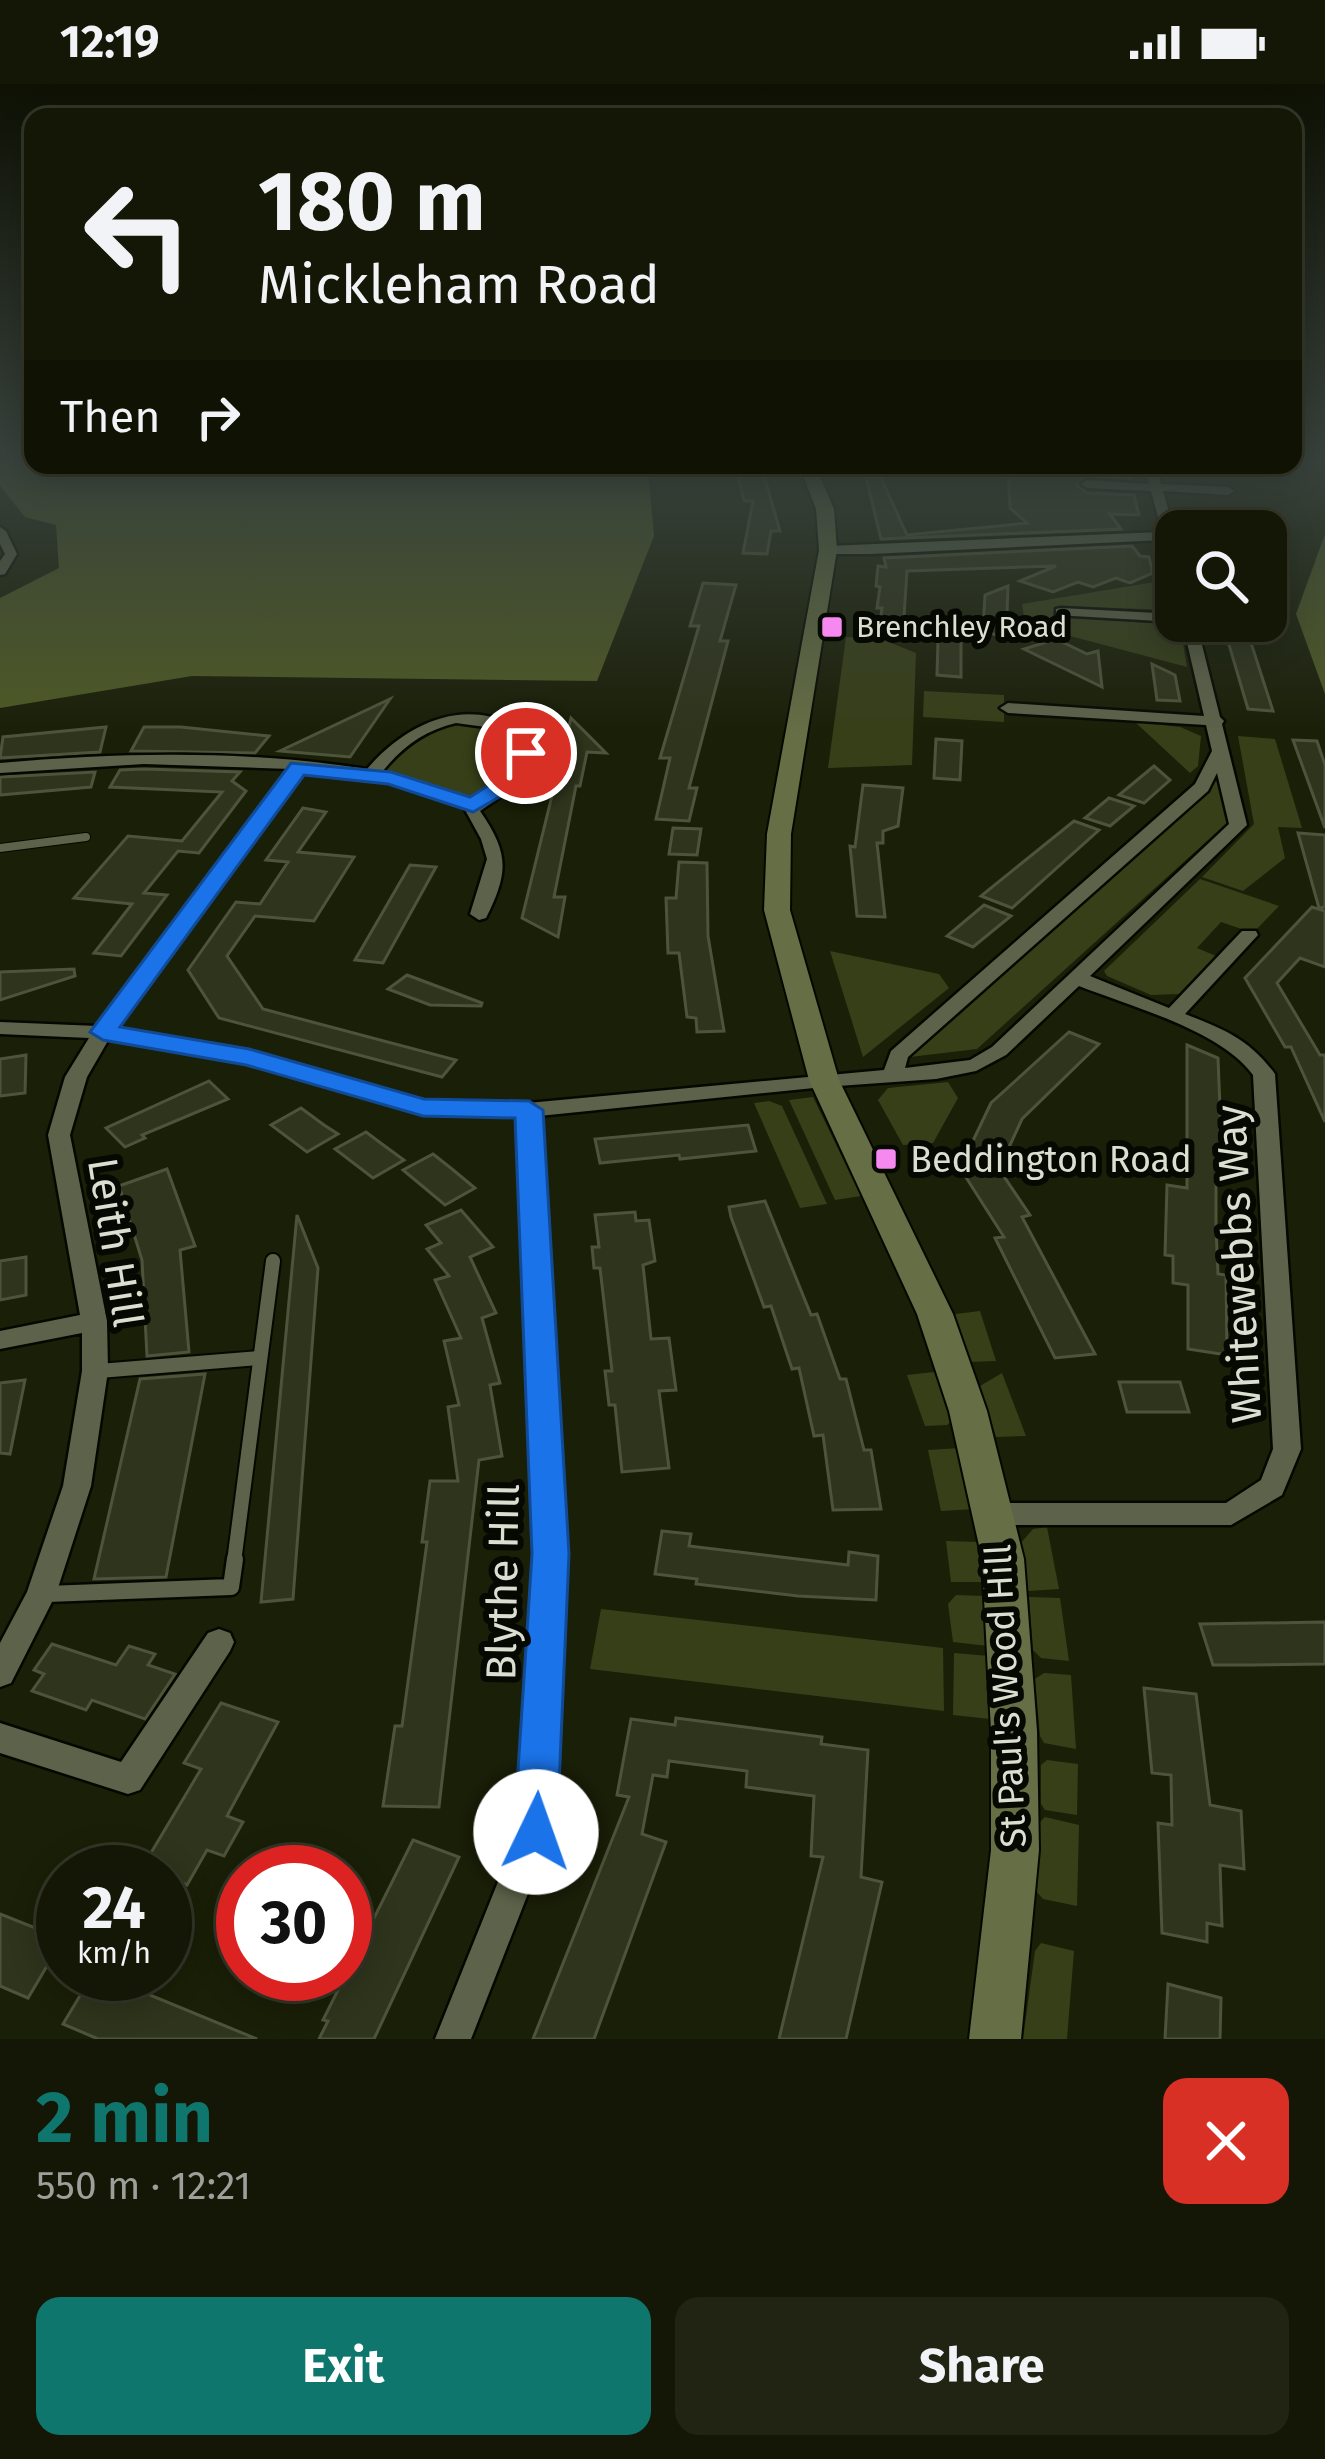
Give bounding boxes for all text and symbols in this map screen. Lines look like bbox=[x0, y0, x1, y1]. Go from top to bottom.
text: 12:19 bbox=[60, 15, 160, 69]
text: 180 m bbox=[258, 151, 486, 252]
icon: left bbox=[60, 156, 216, 312]
text: Mickleham Road bbox=[258, 253, 660, 317]
icon: right bbox=[185, 384, 251, 450]
text: Then bbox=[60, 390, 161, 444]
map controls bbox=[1155, 510, 1287, 642]
button: search bbox=[1155, 510, 1287, 642]
place label: Brenchley Road bbox=[856, 609, 1068, 645]
marker: Brenchley Road bbox=[819, 614, 845, 640]
pin bbox=[475, 702, 577, 804]
icon: arrive bbox=[493, 720, 559, 786]
street label: Whitewebbs Way bbox=[1206, 1103, 1272, 1424]
place label: Beddington Road bbox=[910, 1138, 1192, 1182]
marker: Beddington Road bbox=[873, 1146, 899, 1172]
street label: Leith Hill bbox=[77, 1154, 153, 1330]
street label: Blythe Hill bbox=[476, 1483, 530, 1681]
street label: St Paul's Wood Hill bbox=[976, 1543, 1036, 1849]
position arrow bbox=[473, 1769, 599, 1895]
speed limit sign: 30 bbox=[216, 1845, 372, 2001]
text: 24 bbox=[82, 1872, 146, 1944]
text: km/h bbox=[77, 1935, 151, 1971]
text: 2 min bbox=[36, 2075, 213, 2161]
button: close bbox=[1163, 2078, 1289, 2204]
text: 550 m · 12:21 bbox=[36, 2163, 251, 2209]
button: Exit bbox=[36, 2297, 651, 2435]
button: Share bbox=[675, 2297, 1289, 2435]

